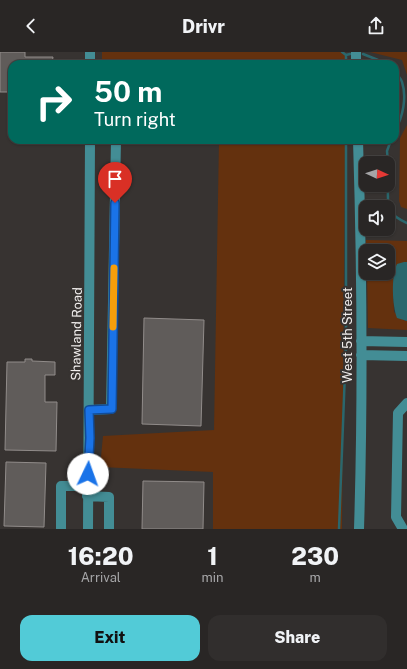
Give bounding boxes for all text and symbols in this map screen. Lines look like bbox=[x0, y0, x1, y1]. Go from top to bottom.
icon: back bbox=[20, 15, 42, 37]
icon: share bbox=[365, 15, 387, 37]
text: Drivr bbox=[182, 16, 225, 37]
text: 50 m bbox=[94, 75, 162, 108]
icon: right bbox=[28, 76, 80, 128]
text: Turn right bbox=[94, 109, 176, 130]
north arrow bbox=[359, 156, 395, 192]
map controls bbox=[359, 156, 395, 280]
pin bbox=[98, 162, 132, 203]
icon: arrive bbox=[104, 168, 126, 190]
button: sound bbox=[359, 200, 395, 236]
button: layers bbox=[359, 244, 395, 280]
street label: Shawland Road bbox=[68, 287, 85, 381]
street label: West 5th Street bbox=[340, 287, 355, 383]
position arrow bbox=[67, 453, 109, 495]
text: 16:20 bbox=[68, 542, 134, 570]
text: 1 bbox=[207, 542, 218, 570]
text: 230 bbox=[291, 542, 339, 570]
text: Arrival bbox=[81, 570, 121, 585]
text: min bbox=[201, 570, 223, 585]
text: m bbox=[310, 570, 321, 585]
button: Exit bbox=[20, 615, 200, 661]
button: Share bbox=[208, 615, 387, 661]

